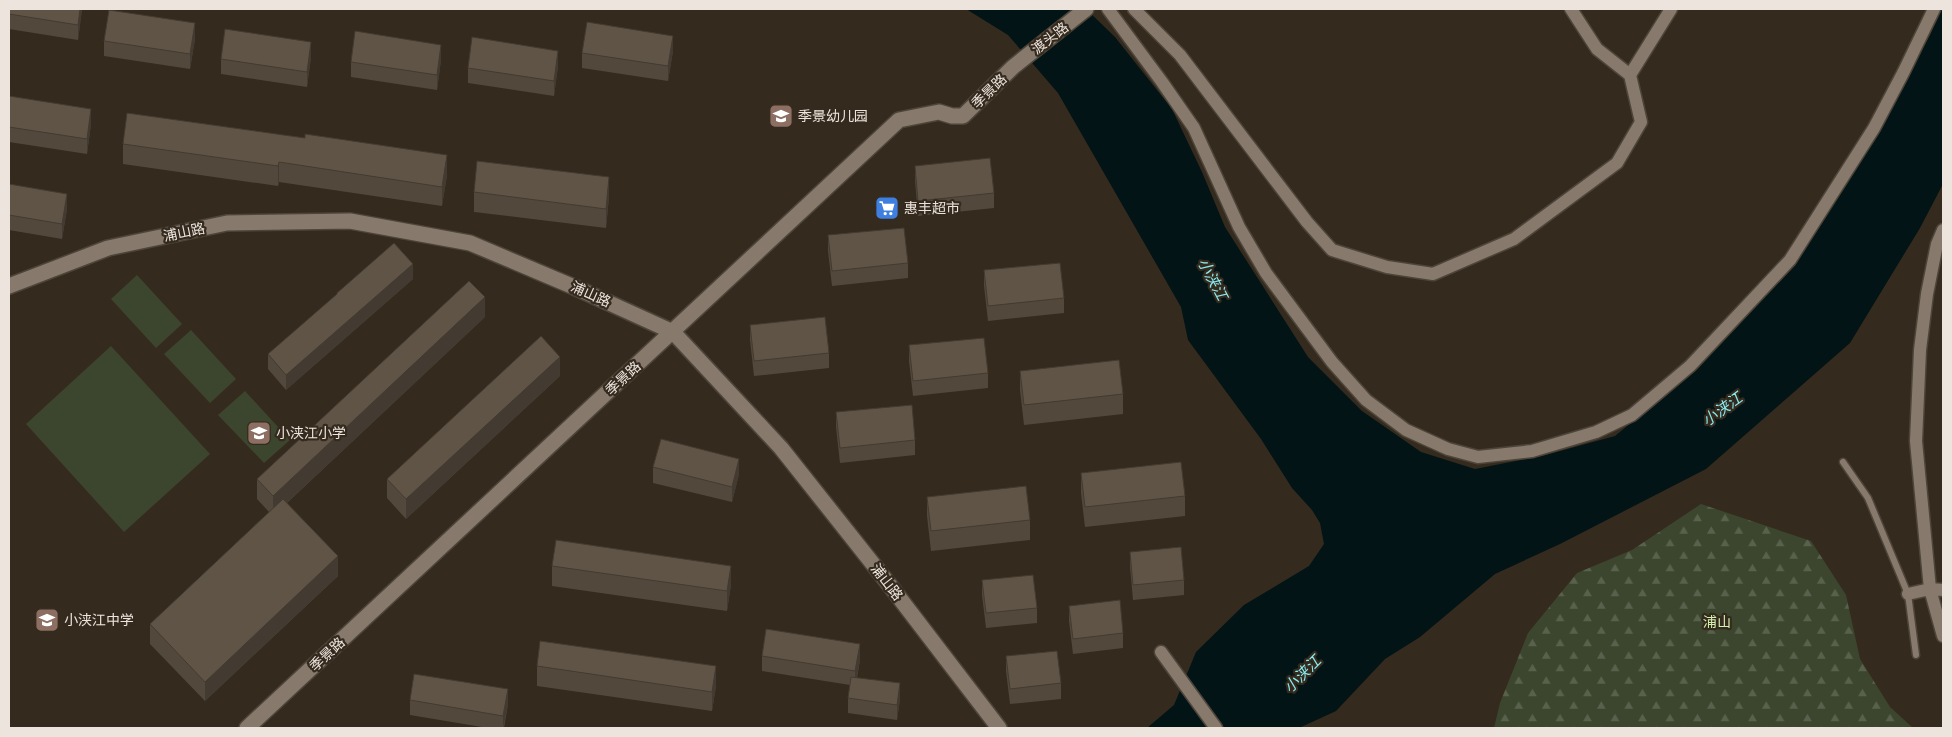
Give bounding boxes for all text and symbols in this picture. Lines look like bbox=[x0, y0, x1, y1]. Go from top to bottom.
street label: 渡头路 bbox=[1028, 18, 1072, 58]
street label: 季景路 bbox=[968, 70, 1010, 112]
school or university icon: 季景幼儿园 bbox=[768, 103, 794, 129]
place label: 季景幼儿园 bbox=[798, 107, 868, 125]
supermarket icon: 惠丰超市 bbox=[874, 195, 900, 221]
place label: 惠丰超市 bbox=[904, 199, 960, 217]
street label: 浦山路 bbox=[162, 219, 206, 245]
water label: 小浃江 bbox=[1194, 255, 1233, 305]
street label: 浦山路 bbox=[568, 277, 614, 311]
street label: 季景路 bbox=[602, 357, 644, 399]
water label: 小浃江 bbox=[1698, 387, 1747, 430]
school or university icon: 小浃江小学 bbox=[246, 420, 272, 446]
place label: 小浃江小学 bbox=[276, 424, 346, 442]
street label: 浦山路 bbox=[867, 560, 907, 604]
school or university icon: 小浃江中学 bbox=[34, 607, 60, 633]
place label: 小浃江中学 bbox=[64, 611, 134, 629]
park label: 浦山 bbox=[1703, 613, 1731, 631]
street label: 季景路 bbox=[306, 633, 348, 675]
water label: 小浃江 bbox=[1279, 650, 1326, 697]

